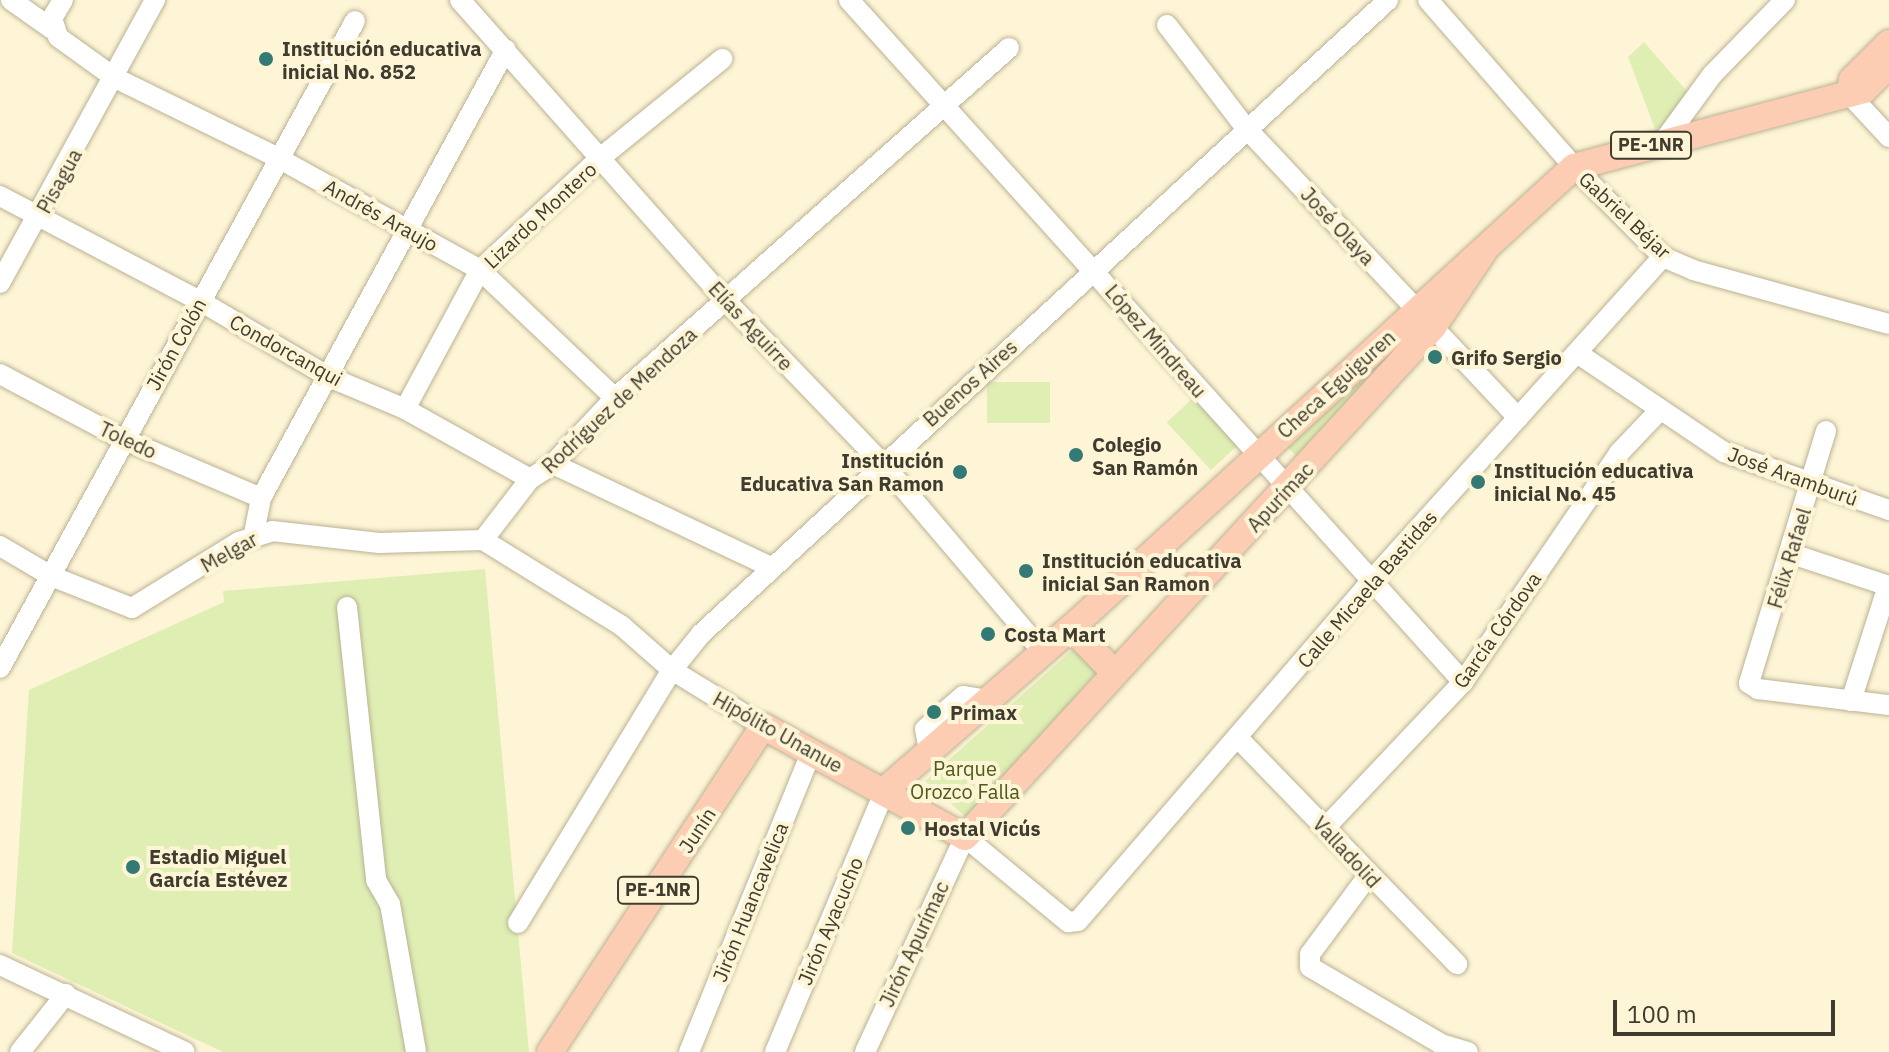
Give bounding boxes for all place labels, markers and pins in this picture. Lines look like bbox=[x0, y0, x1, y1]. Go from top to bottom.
place label: Institución educativa inicial No. 852 bbox=[282, 36, 482, 83]
marker: Institución educativa inicial No. 852 bbox=[257, 50, 275, 68]
place label: Grifo Sergio bbox=[1451, 345, 1562, 369]
marker: Grifo Sergio bbox=[1426, 348, 1444, 366]
place label: Colegio San Ramón bbox=[1092, 432, 1198, 479]
marker: Colegio San Ramón bbox=[1067, 446, 1085, 464]
place label: Institución Educativa San Ramon bbox=[740, 448, 944, 495]
place label: Institución educativa inicial No. 45 bbox=[1494, 458, 1694, 505]
marker: Institución Educativa San Ramon bbox=[951, 463, 969, 481]
marker: Institución educativa inicial No. 45 bbox=[1469, 473, 1487, 491]
place label: Institución educativa inicial San Ramon bbox=[1042, 548, 1242, 595]
marker: Institución educativa inicial San Ramon bbox=[1017, 562, 1035, 580]
place label: Costa Mart bbox=[1004, 622, 1106, 646]
marker: Costa Mart bbox=[979, 625, 997, 643]
place label: Primax bbox=[950, 700, 1017, 724]
marker: Primax bbox=[925, 703, 943, 721]
place label: Hostal Vicús bbox=[924, 816, 1041, 840]
marker: Hostal Vicús bbox=[899, 819, 917, 837]
place label: Estadio Miguel García Estévez bbox=[149, 844, 288, 891]
marker: Estadio Miguel García Estévez bbox=[124, 858, 142, 876]

